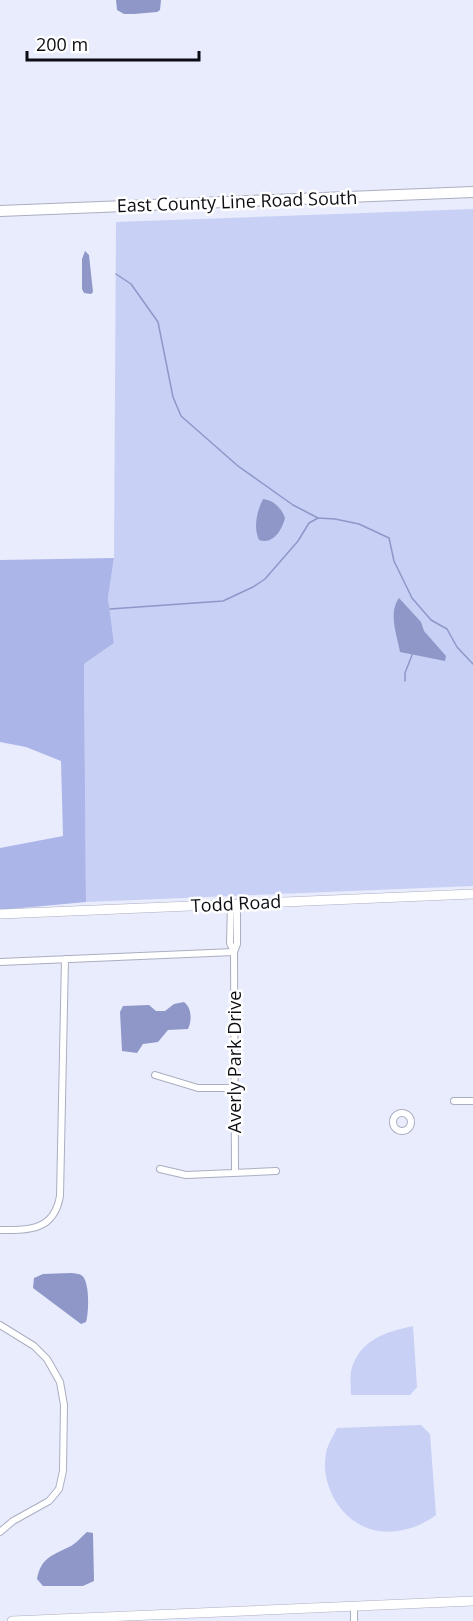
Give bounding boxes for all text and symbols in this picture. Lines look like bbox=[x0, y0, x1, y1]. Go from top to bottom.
scale bar bbox=[27, 24, 200, 62]
text: 200 m bbox=[36, 32, 88, 56]
street label: East County Line Road South bbox=[116, 185, 358, 217]
street label: Todd Road bbox=[190, 889, 282, 917]
street label: Averly Park Drive bbox=[222, 991, 246, 1133]

